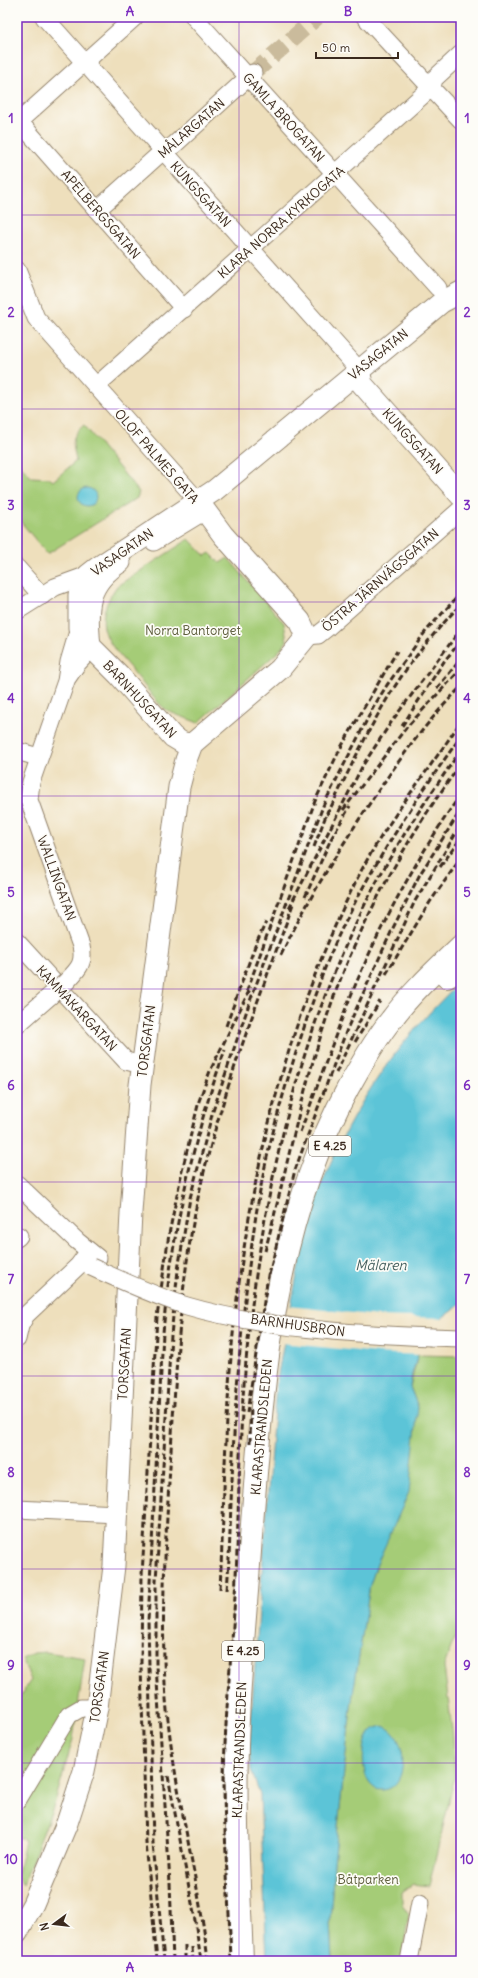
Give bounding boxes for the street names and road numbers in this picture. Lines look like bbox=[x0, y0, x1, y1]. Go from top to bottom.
street label: GAMLA BROGATAN bbox=[239, 69, 328, 165]
street label: MÅLARGATAN bbox=[154, 94, 228, 162]
street label: KUNGSGATAN bbox=[167, 158, 235, 231]
street label: KLARA NORRA KYRKOGATA bbox=[214, 162, 348, 282]
street label: APELBERGSGATAN bbox=[57, 166, 144, 262]
street label: VASAGATAN bbox=[345, 325, 412, 384]
street label: OLOF PALMES GATA bbox=[111, 405, 202, 507]
street label: KUNGSGATAN bbox=[379, 405, 447, 478]
street label: ÖSTRA JÄRNVÄGSGATAN bbox=[318, 524, 442, 636]
street label: VASAGATAN bbox=[88, 525, 157, 580]
street label: BARNHUSGATAN bbox=[99, 657, 180, 742]
street label: WALLINGATAN bbox=[33, 833, 80, 923]
street label: KAMMAKARGATAN bbox=[33, 962, 121, 1055]
street label: TORSGATAN bbox=[134, 1004, 159, 1078]
road number: E 4.25 bbox=[309, 1136, 351, 1156]
street label: BARNHUSBRON bbox=[250, 1310, 346, 1341]
street label: TORSGATAN bbox=[114, 1327, 135, 1401]
street label: KLARASTRANDSLEDEN bbox=[247, 1358, 276, 1496]
road number: E 4.25 bbox=[222, 1641, 264, 1661]
street label: TORSGATAN bbox=[86, 1650, 113, 1724]
street label: KLARASTRANDSLEDEN bbox=[229, 1681, 250, 1819]

